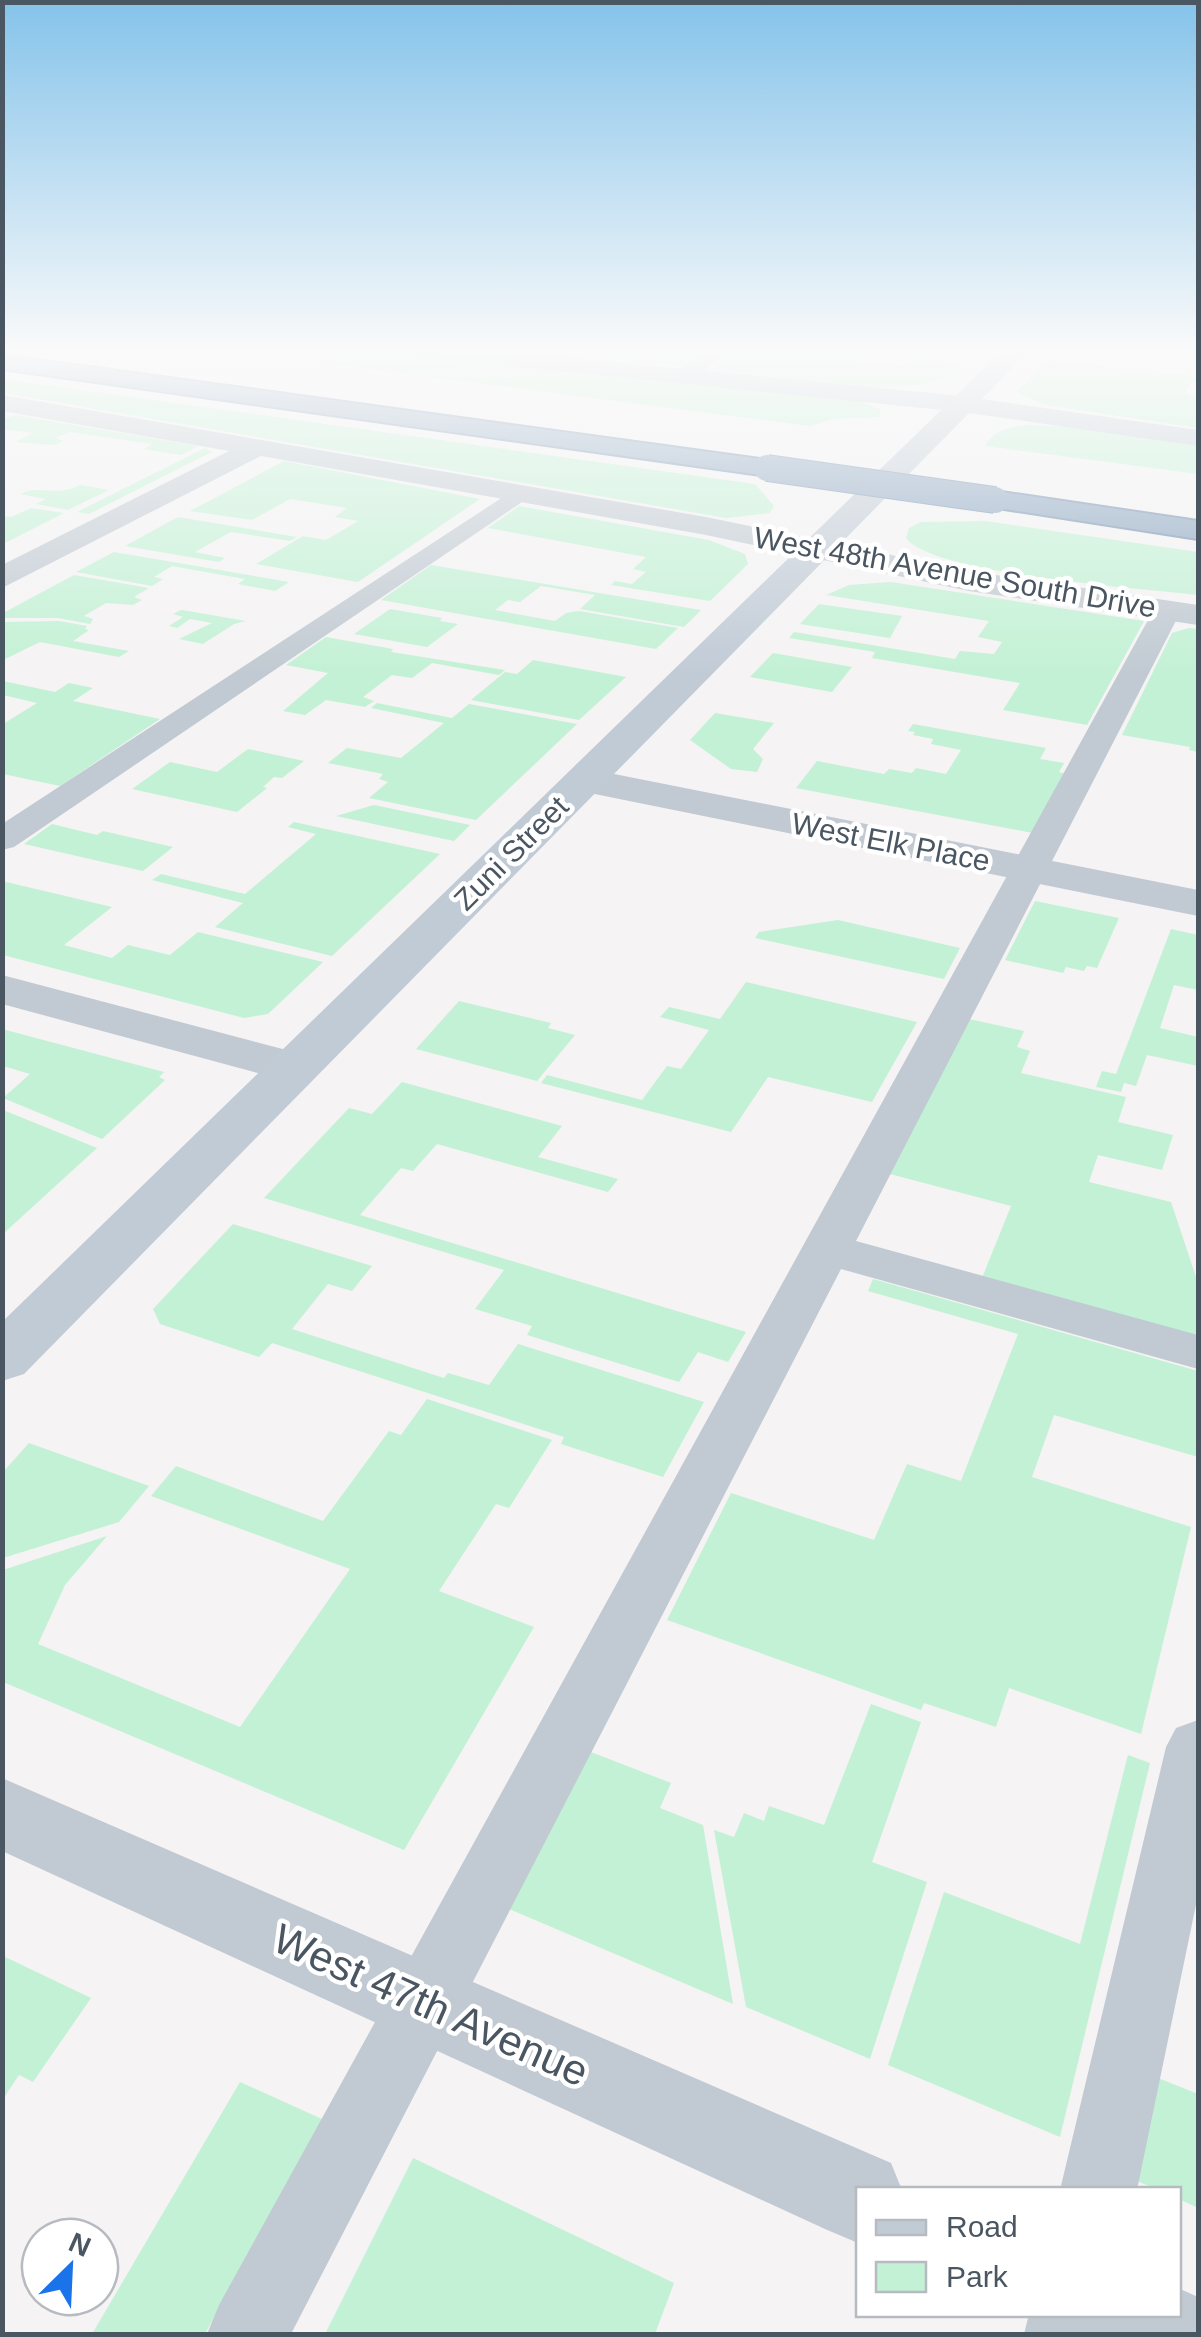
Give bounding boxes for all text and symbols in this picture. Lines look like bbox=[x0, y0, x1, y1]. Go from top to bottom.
street label: West 48th Avenue South Drive bbox=[751, 520, 1159, 624]
street label: Zuni Street bbox=[447, 789, 575, 917]
street label: West Elk Place bbox=[789, 807, 993, 877]
street label: West 47th Avenue bbox=[266, 1915, 596, 2095]
legend bbox=[856, 2187, 1181, 2317]
text: Road bbox=[946, 2210, 1018, 2243]
north arrow bbox=[20, 2217, 120, 2317]
text: N bbox=[64, 2226, 96, 2263]
text: Park bbox=[946, 2260, 1009, 2293]

